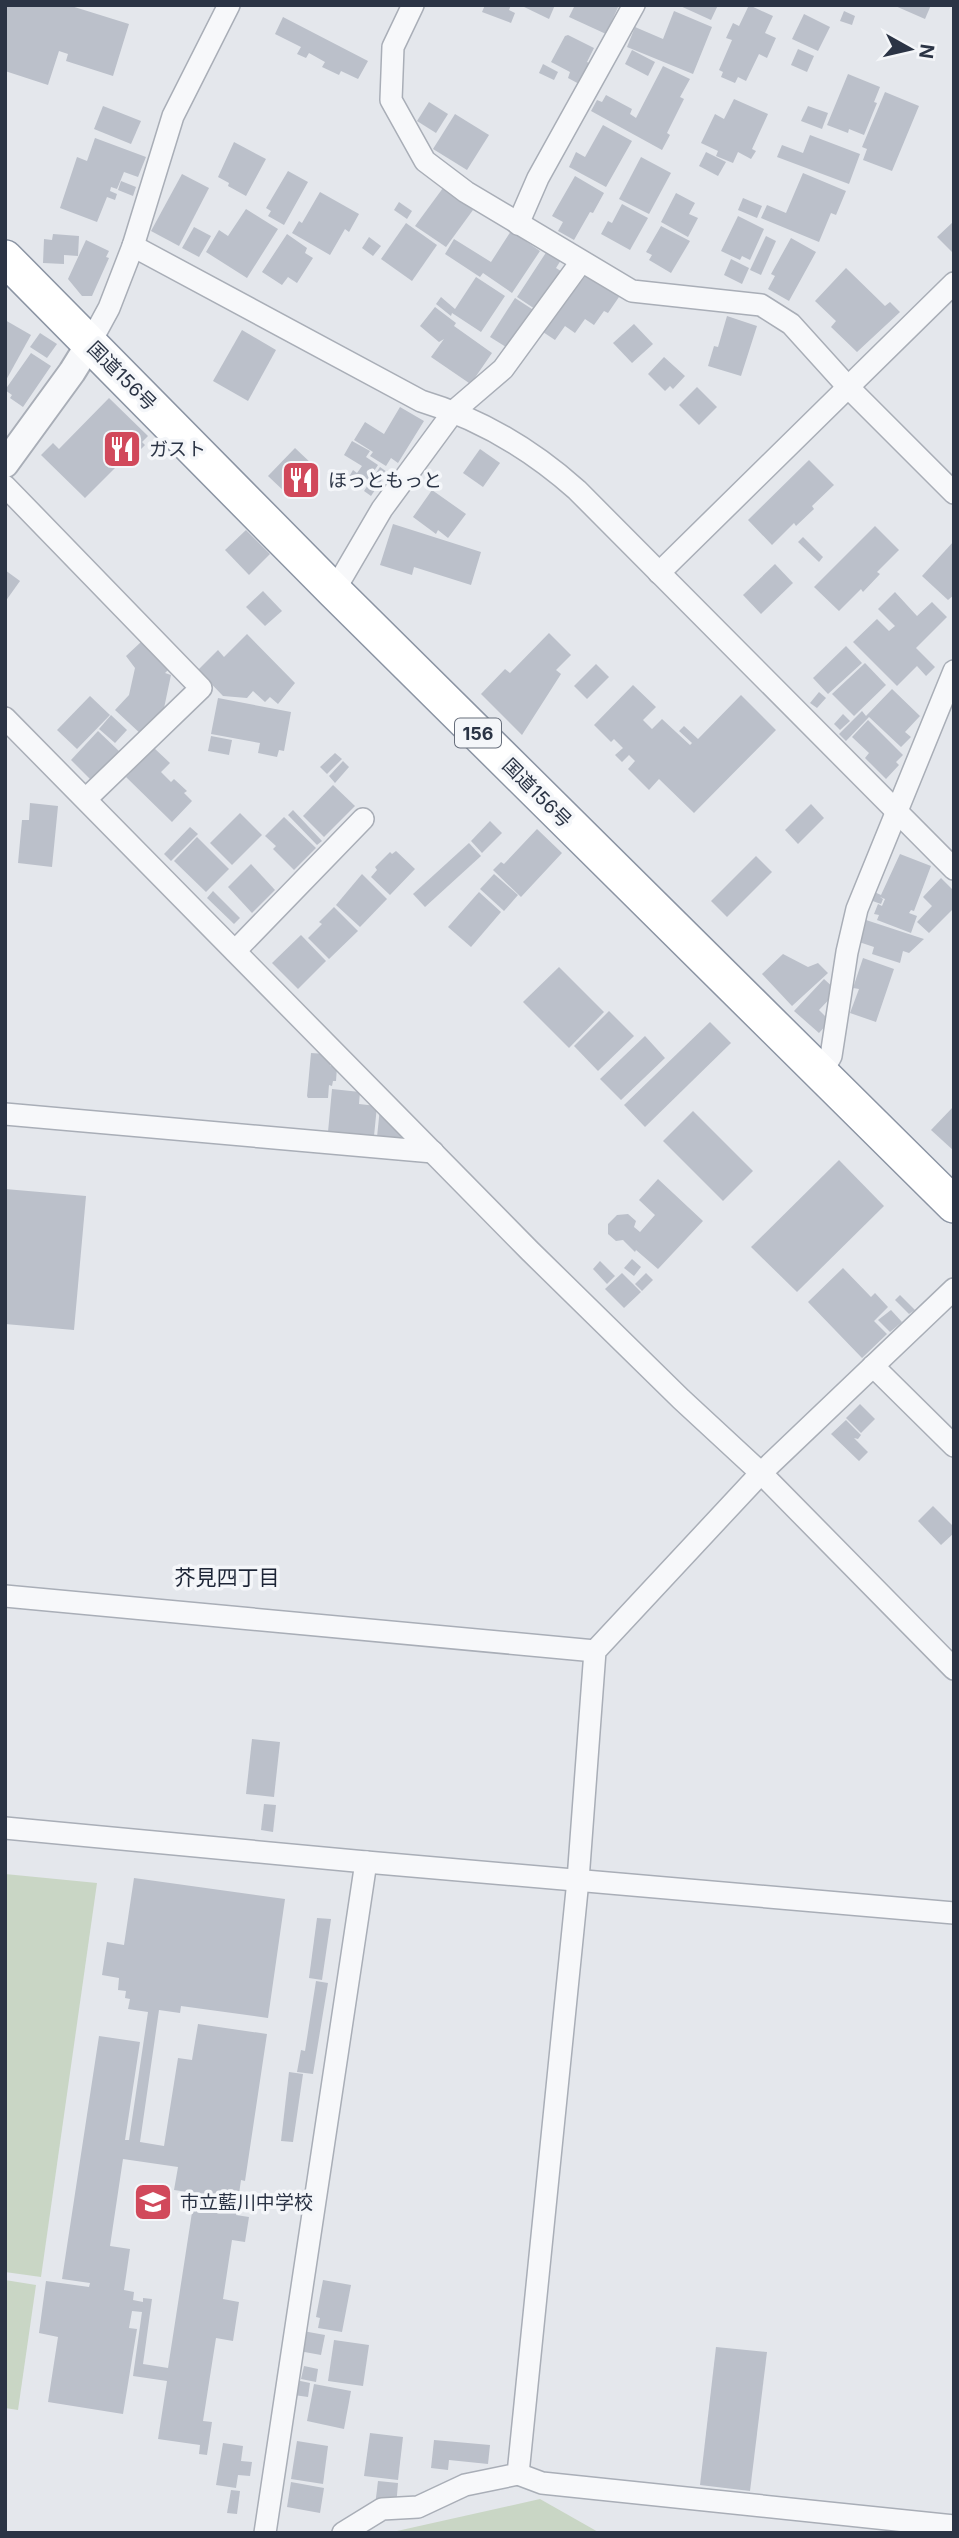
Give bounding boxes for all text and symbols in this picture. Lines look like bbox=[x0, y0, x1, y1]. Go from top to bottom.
north arrow bbox=[875, 14, 945, 84]
text: N bbox=[914, 43, 939, 60]
street label: 国道156号 bbox=[83, 337, 161, 415]
restaurant icon: ガスト bbox=[101, 428, 143, 470]
place label: ガスト bbox=[149, 438, 206, 461]
restaurant icon: ほっともっと bbox=[280, 459, 322, 501]
place label: ほっともっと bbox=[328, 469, 442, 492]
road number: 156 bbox=[455, 718, 501, 748]
street label: 国道156号 bbox=[498, 754, 576, 832]
district label: 芥見四丁目 bbox=[175, 1565, 280, 1590]
school or university icon: 市立藍川中学校 bbox=[132, 2181, 174, 2223]
place label: 市立藍川中学校 bbox=[180, 2191, 313, 2214]

